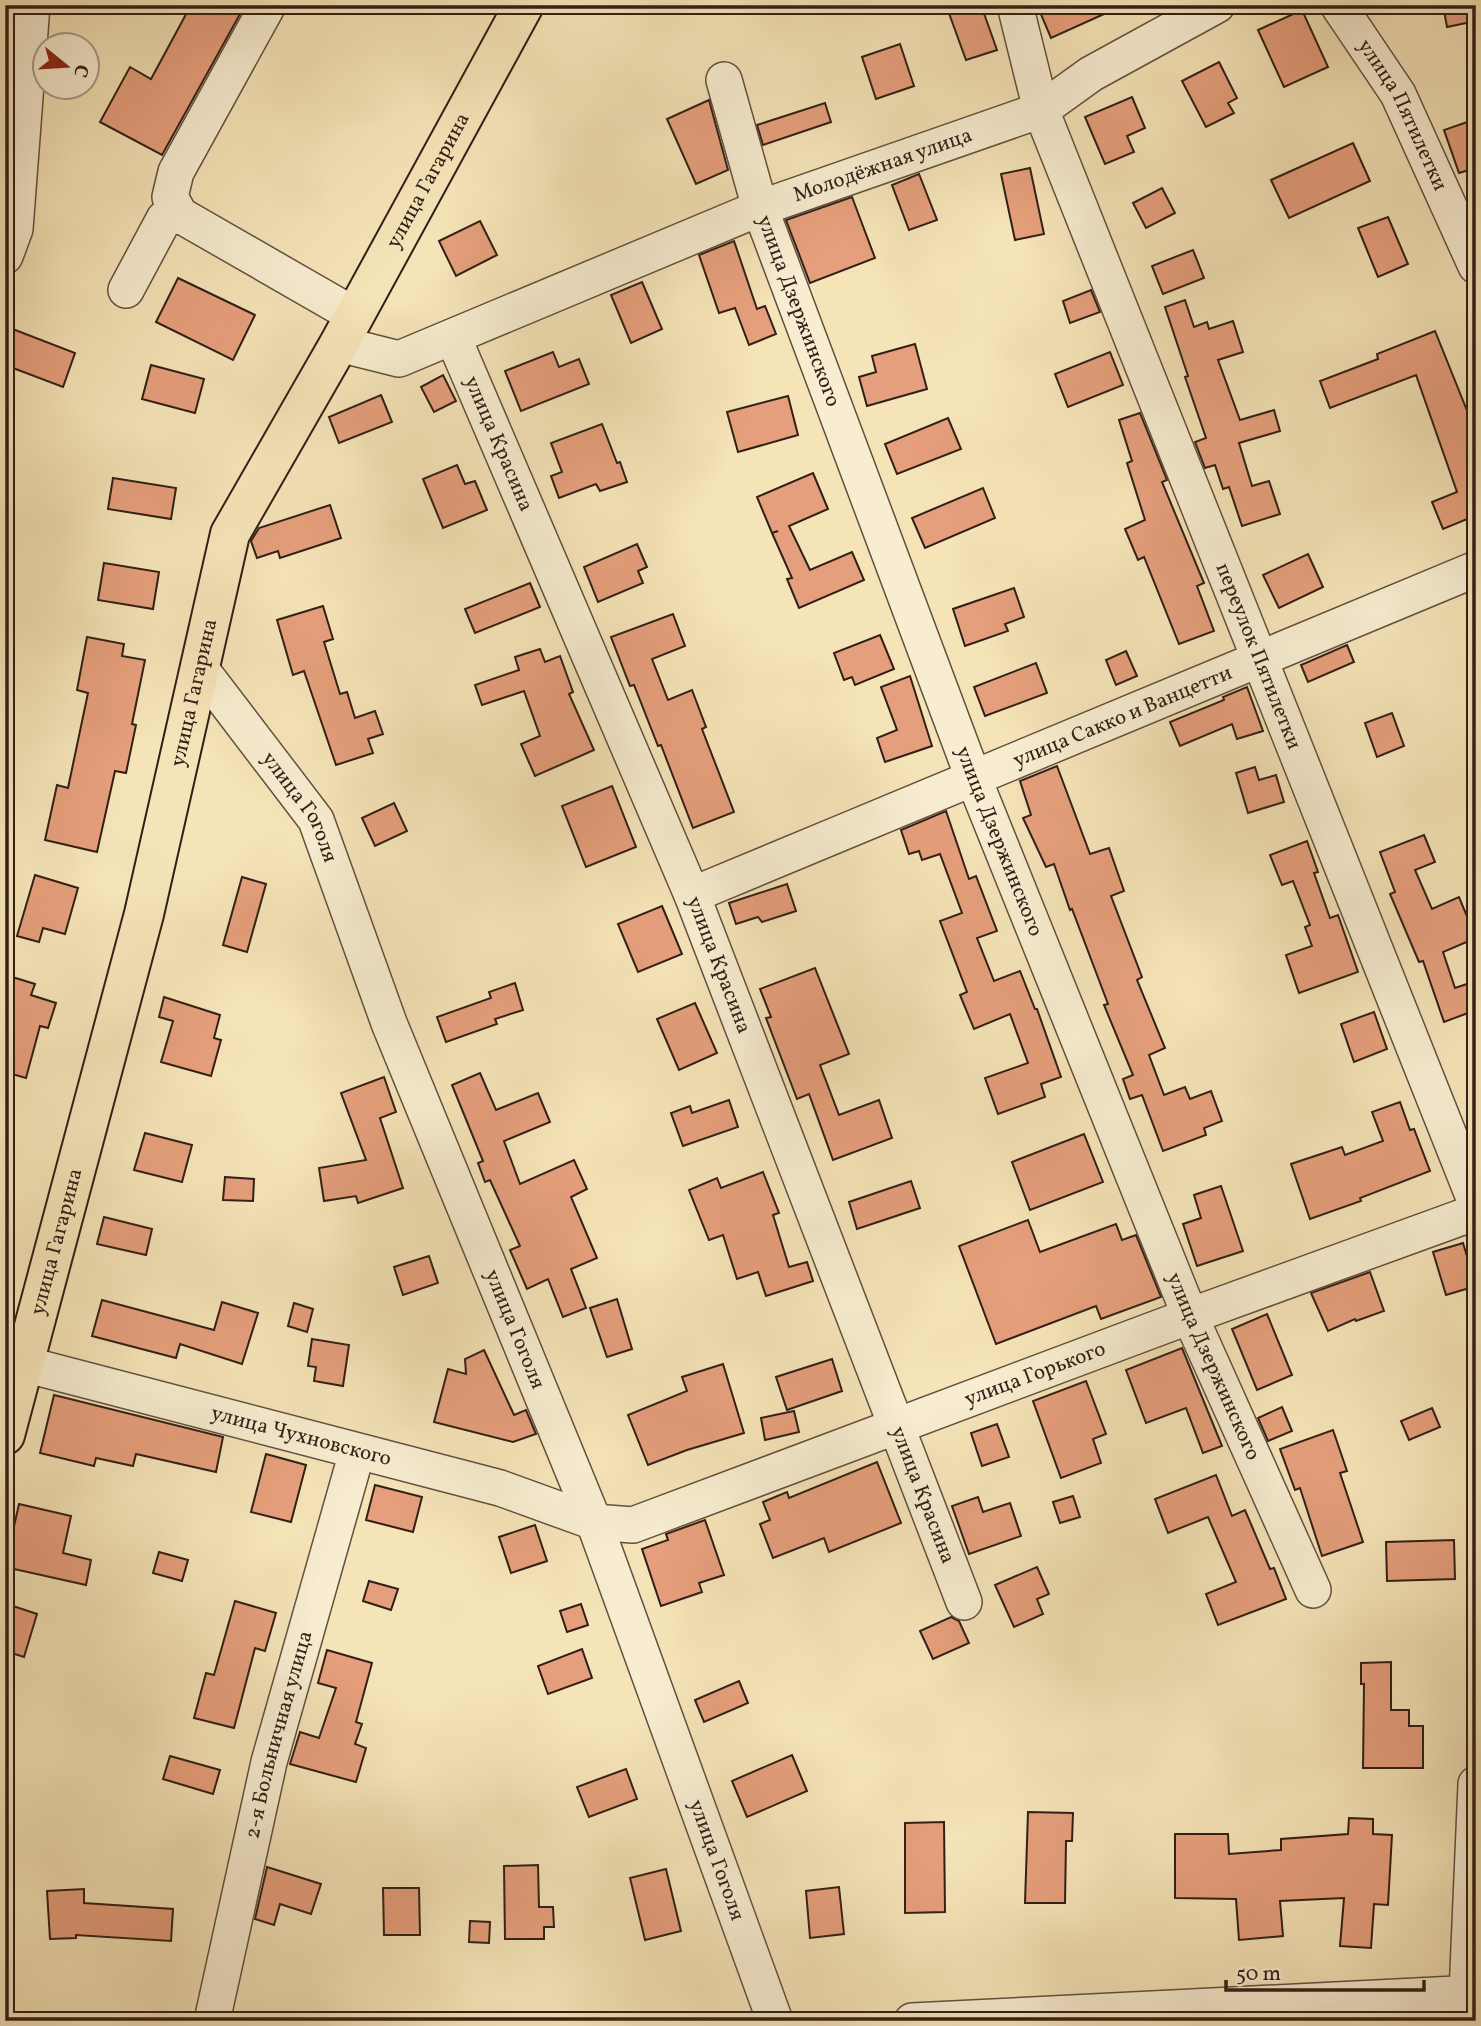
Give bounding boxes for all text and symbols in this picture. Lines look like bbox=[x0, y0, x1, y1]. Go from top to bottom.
north arrow bbox=[32, 32, 102, 102]
street label: улица Пятилетки bbox=[1350, 33, 1455, 196]
text: С bbox=[66, 61, 95, 80]
street label: улица Гагарина bbox=[379, 107, 477, 254]
street label: Молодёжная улица bbox=[789, 121, 976, 210]
street label: улица Дзержинского bbox=[749, 211, 848, 411]
street label: улица Красина bbox=[457, 371, 541, 516]
street label: переулок Пятилетки bbox=[1208, 559, 1309, 754]
street label: улица Гагарина bbox=[163, 616, 225, 770]
street label: улица Сакко и Ванцетти bbox=[1009, 658, 1237, 775]
street label: улица Дзержинского bbox=[948, 742, 1050, 941]
street label: улица Гоголя bbox=[254, 746, 345, 867]
street label: улица Красина bbox=[679, 892, 758, 1038]
street label: улица Гагарина bbox=[23, 1165, 90, 1318]
street label: улица Гоголя bbox=[477, 1265, 552, 1393]
street label: улица Дзержинского bbox=[1159, 1268, 1267, 1465]
street label: улица Горького bbox=[960, 1334, 1110, 1414]
street label: улица Чухновского bbox=[208, 1399, 394, 1474]
street label: улица Красина bbox=[883, 1422, 962, 1568]
street label: 2-я Больничная улица bbox=[238, 1627, 320, 1842]
street label: улица Гоголя bbox=[681, 1796, 752, 1925]
scale bar bbox=[1226, 1949, 1423, 1993]
text: 50 m bbox=[1236, 1960, 1281, 1989]

